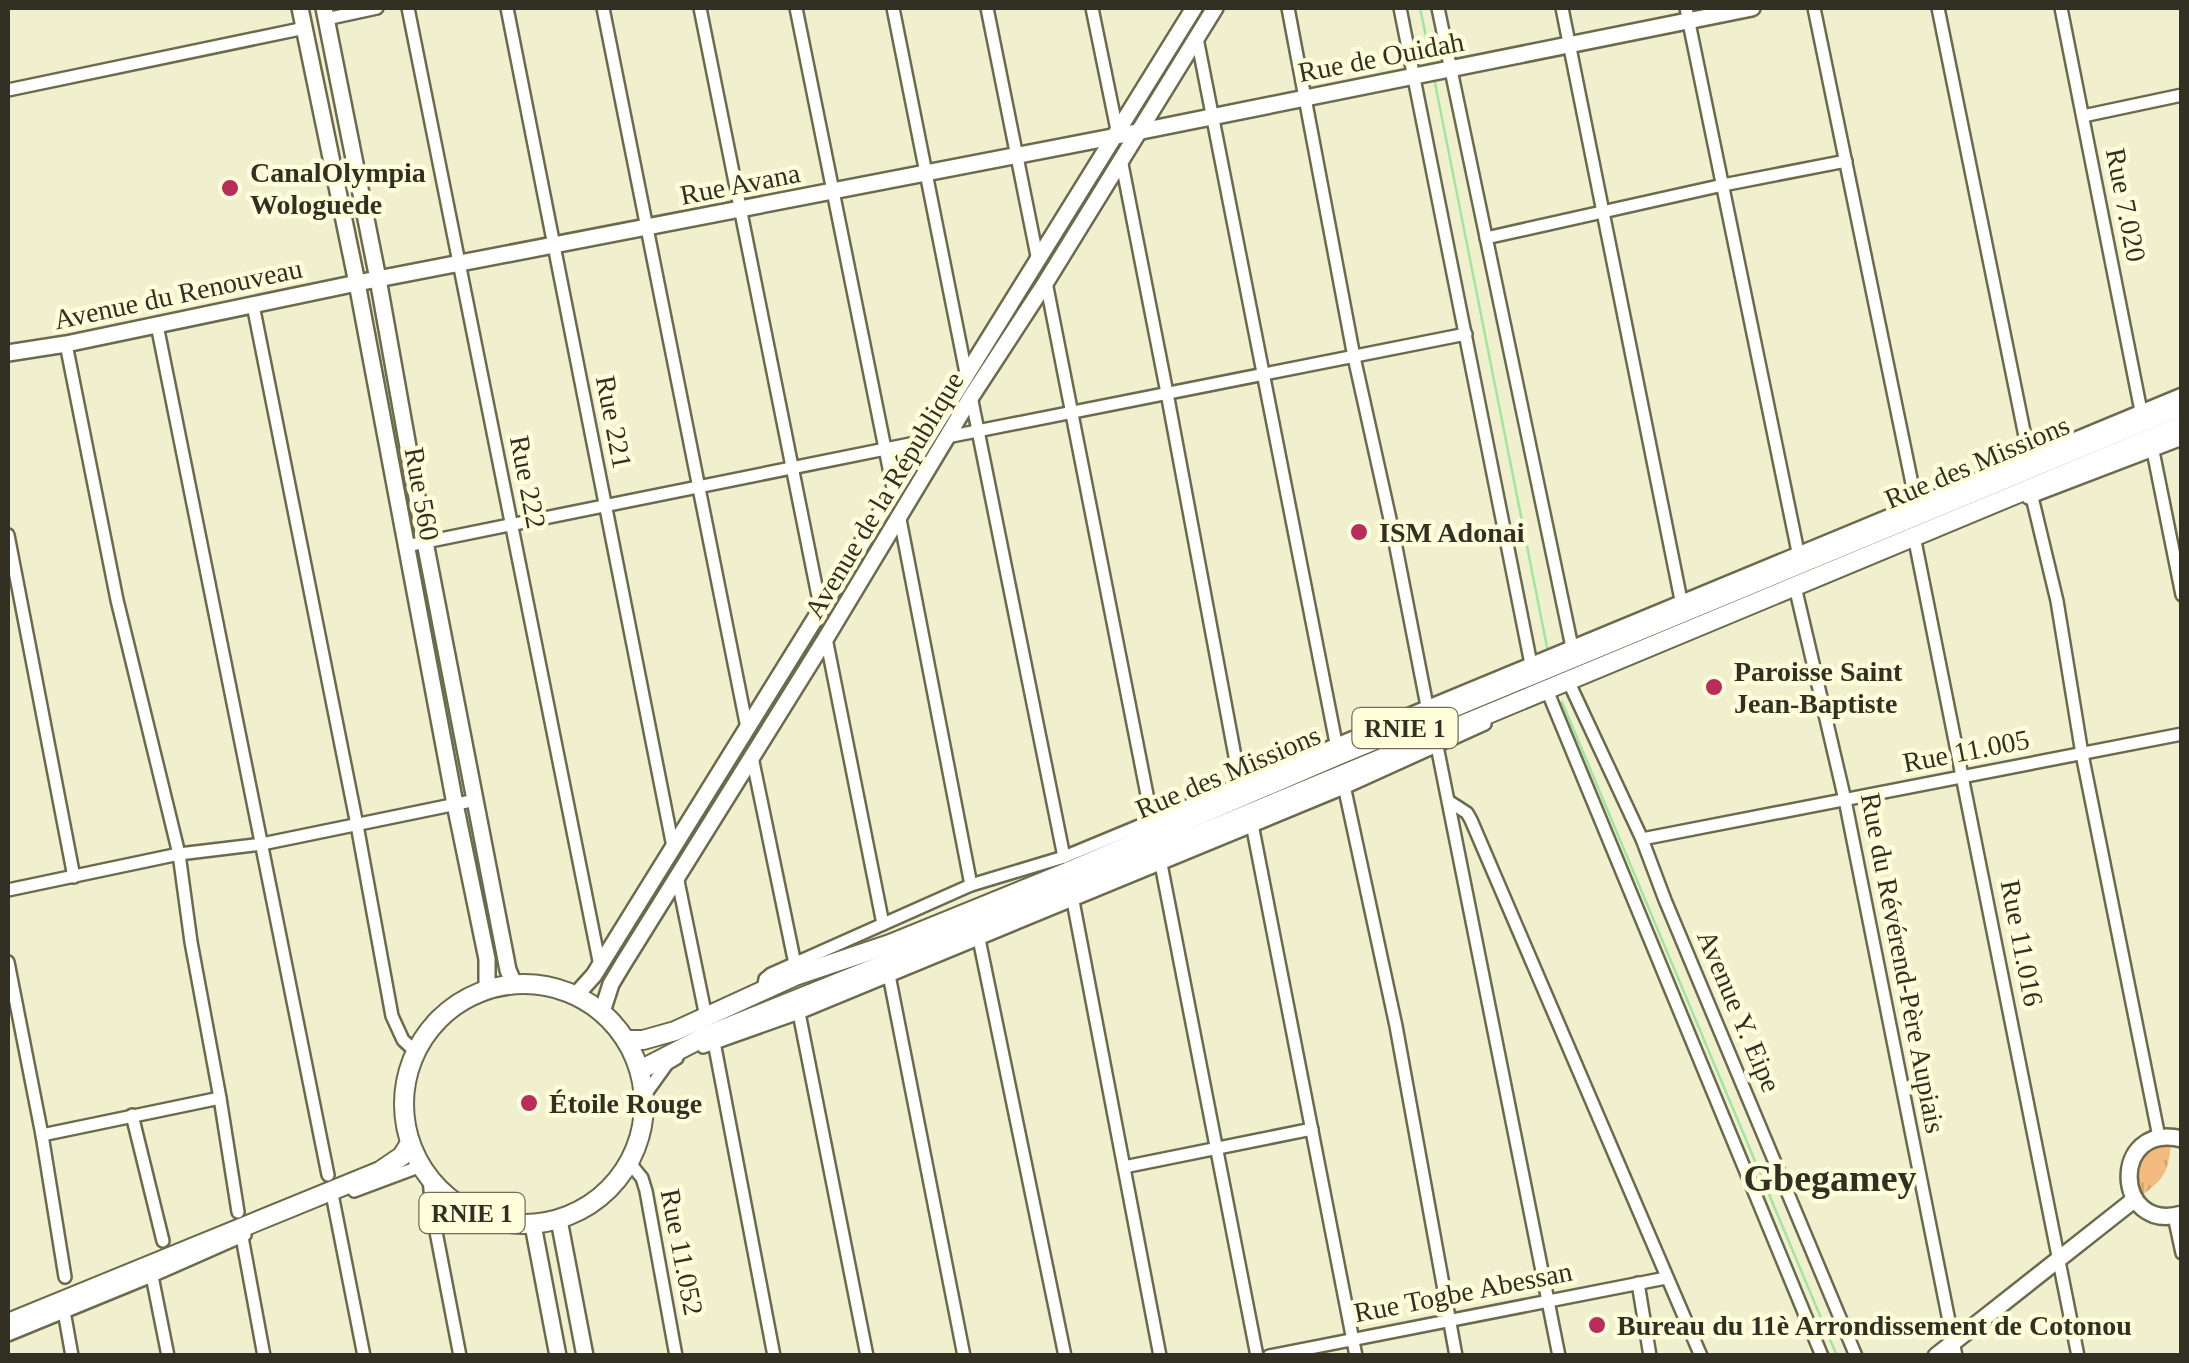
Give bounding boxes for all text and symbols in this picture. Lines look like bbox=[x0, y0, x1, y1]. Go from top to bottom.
street label: Rue de Ouidah bbox=[1296, 26, 1466, 88]
street label: Rue 7.020 bbox=[2100, 146, 2152, 264]
place label: CanalOlympia Wologuede bbox=[250, 157, 426, 220]
street label: Rue Avana bbox=[677, 157, 803, 211]
marker: CanalOlympia Wologuede bbox=[219, 177, 241, 199]
street label: Avenue du Renouveau bbox=[51, 253, 305, 335]
street label: Avenue de la République bbox=[798, 366, 970, 624]
street label: Rue 221 bbox=[590, 373, 638, 471]
street label: Rue des Missions bbox=[1880, 409, 2074, 515]
street label: Rue 222 bbox=[504, 433, 552, 531]
street label: Rue 560 bbox=[399, 445, 445, 543]
place label: ISM Adonai bbox=[1379, 517, 1525, 548]
marker: ISM Adonai bbox=[1348, 521, 1370, 543]
place label: Paroisse Saint Jean-Baptiste bbox=[1734, 656, 1903, 719]
marker: Paroisse Saint Jean-Baptiste bbox=[1703, 676, 1725, 698]
road number: RNIE 1 bbox=[1352, 708, 1458, 748]
street label: Rue des Missions bbox=[1131, 719, 1325, 825]
street label: Rue 11.005 bbox=[1900, 724, 2032, 778]
street label: Rue du Révérend-Père Aupiais bbox=[1855, 790, 1951, 1136]
street label: Rue 11.016 bbox=[1995, 877, 2049, 1009]
street label: Avenue Y. Eipe bbox=[1691, 925, 1787, 1097]
place label: Étoile Rouge bbox=[549, 1088, 702, 1119]
marker: Étoile Rouge bbox=[518, 1092, 540, 1114]
district label: Gbegamey bbox=[1743, 1157, 1917, 1199]
street label: Rue 11.052 bbox=[655, 1186, 709, 1318]
road number: RNIE 1 bbox=[420, 1193, 524, 1233]
street label: Rue Togbe Abessan bbox=[1351, 1256, 1575, 1328]
place label: Bureau du 11è Arrondissement de Cotonou bbox=[1617, 1310, 2132, 1341]
marker: Bureau du 11è Arrondissement de Cotonou bbox=[1586, 1314, 1608, 1336]

